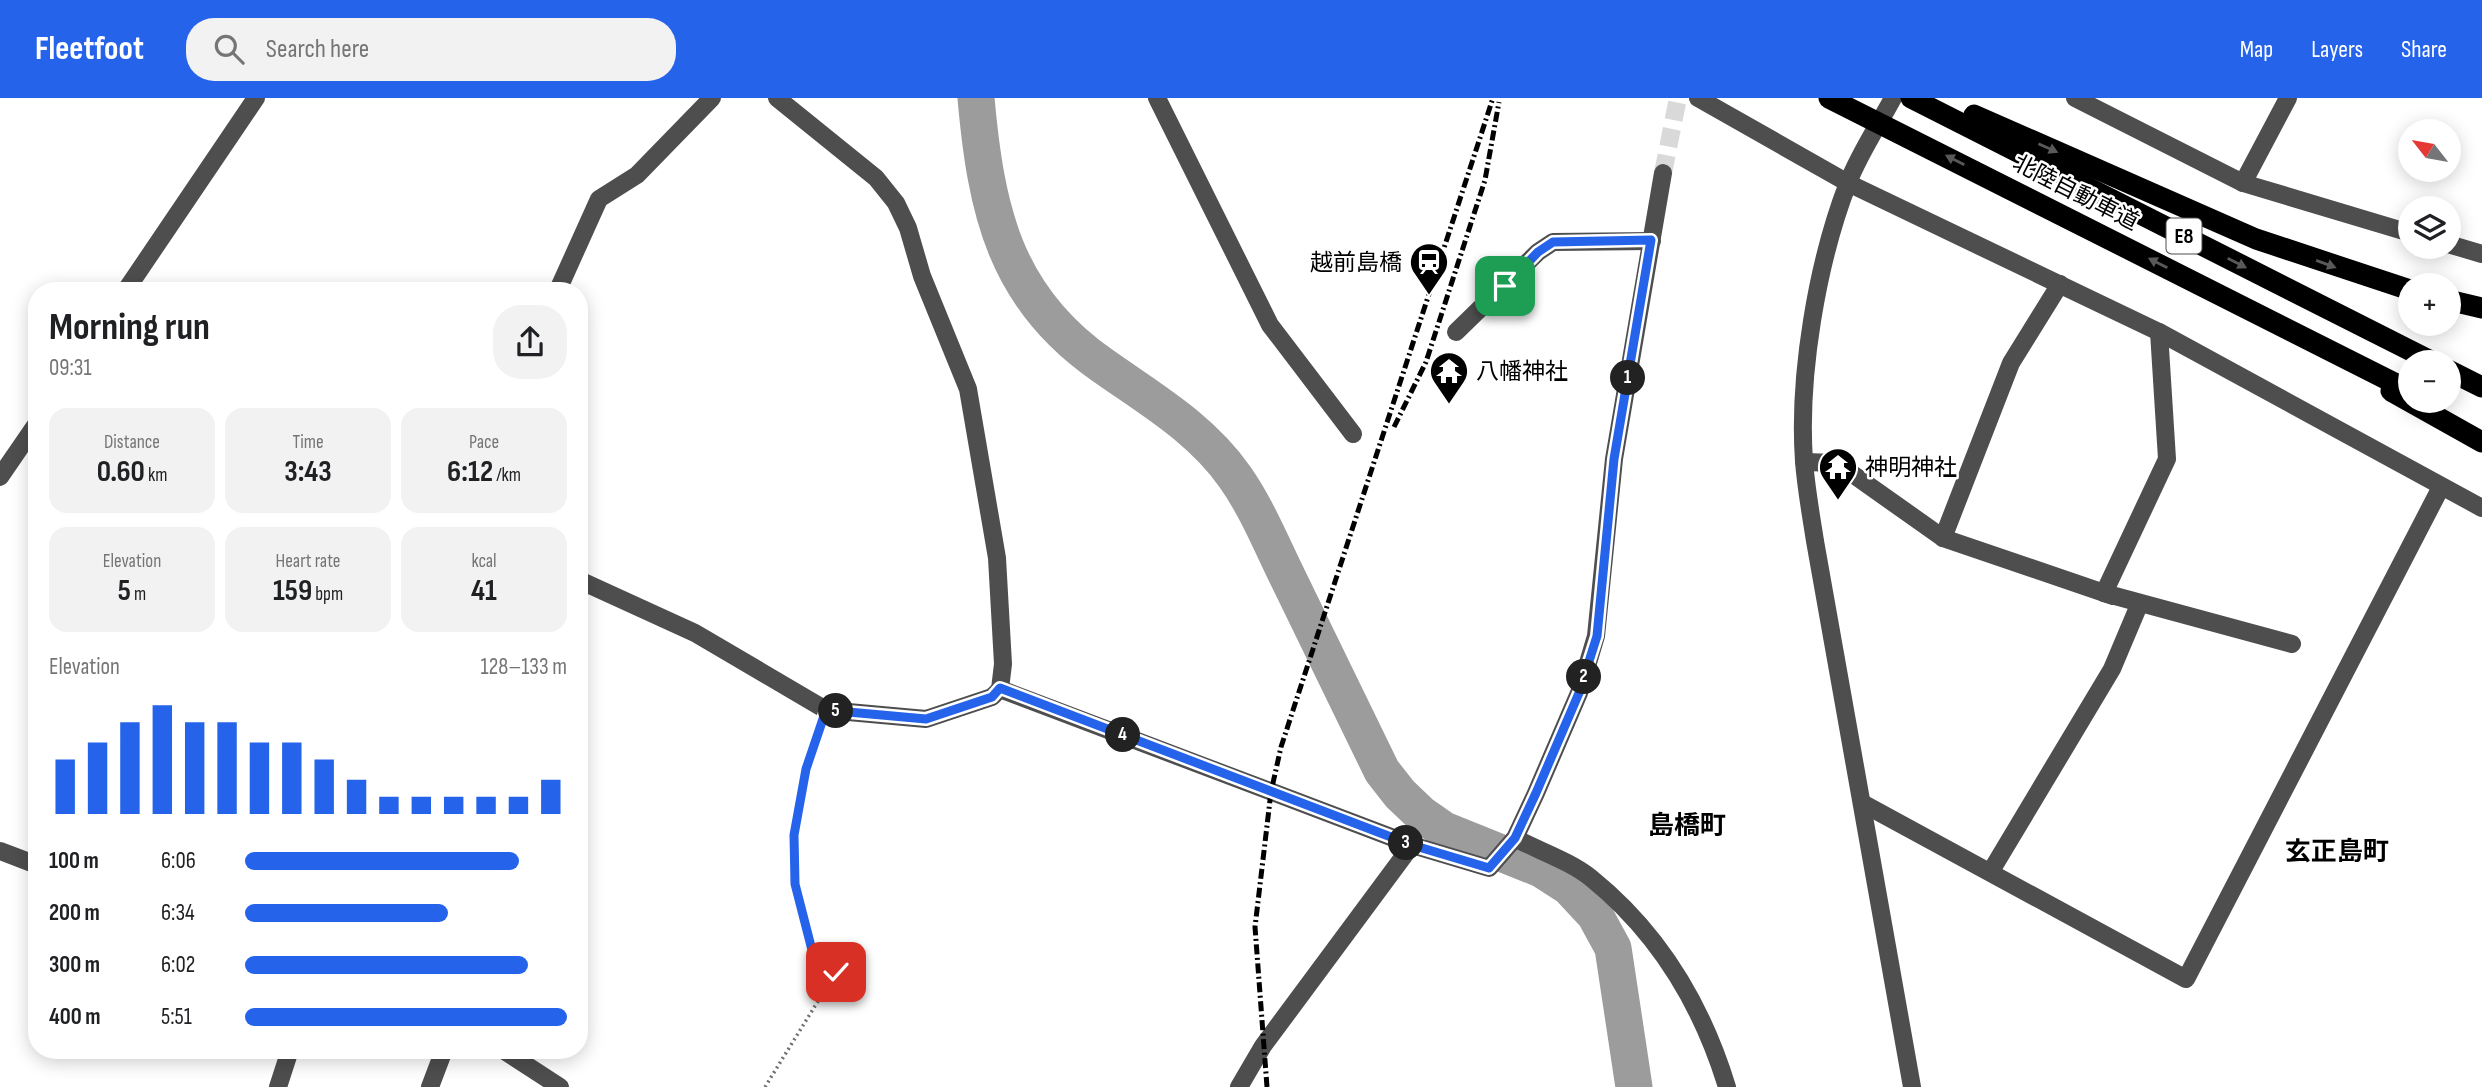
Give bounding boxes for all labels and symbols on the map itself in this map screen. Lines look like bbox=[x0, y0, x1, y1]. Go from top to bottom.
north arrow bbox=[2398, 119, 2460, 182]
one-way arrow bbox=[2038, 143, 2059, 154]
street label: 北陸自動車道 bbox=[2008, 149, 2143, 237]
one-way arrow bbox=[1944, 155, 1964, 167]
road number: E8 bbox=[2166, 218, 2202, 254]
station icon: 越前島橋 bbox=[1408, 241, 1450, 296]
place label: 越前島橋 bbox=[1310, 249, 1402, 277]
pin bbox=[1475, 256, 1535, 316]
one-way arrow bbox=[2148, 257, 2168, 268]
one-way arrow bbox=[2227, 257, 2247, 268]
one-way arrow bbox=[2316, 259, 2337, 270]
temple icon: 八幡神社 bbox=[1428, 350, 1470, 405]
place label: 八幡神社 bbox=[1476, 358, 1568, 386]
pin: 1 bbox=[1610, 360, 1646, 396]
temple icon: 神明神社 bbox=[1817, 446, 1859, 501]
place label: 神明神社 bbox=[1865, 454, 1957, 482]
pin: 2 bbox=[1566, 660, 1602, 694]
pin: 5 bbox=[818, 694, 854, 728]
pin: 4 bbox=[1106, 718, 1140, 752]
district label: 島橋町 bbox=[1648, 811, 1726, 842]
pin: 3 bbox=[1388, 826, 1424, 860]
district label: 玄正島町 bbox=[2285, 837, 2389, 868]
pin bbox=[806, 942, 866, 1002]

